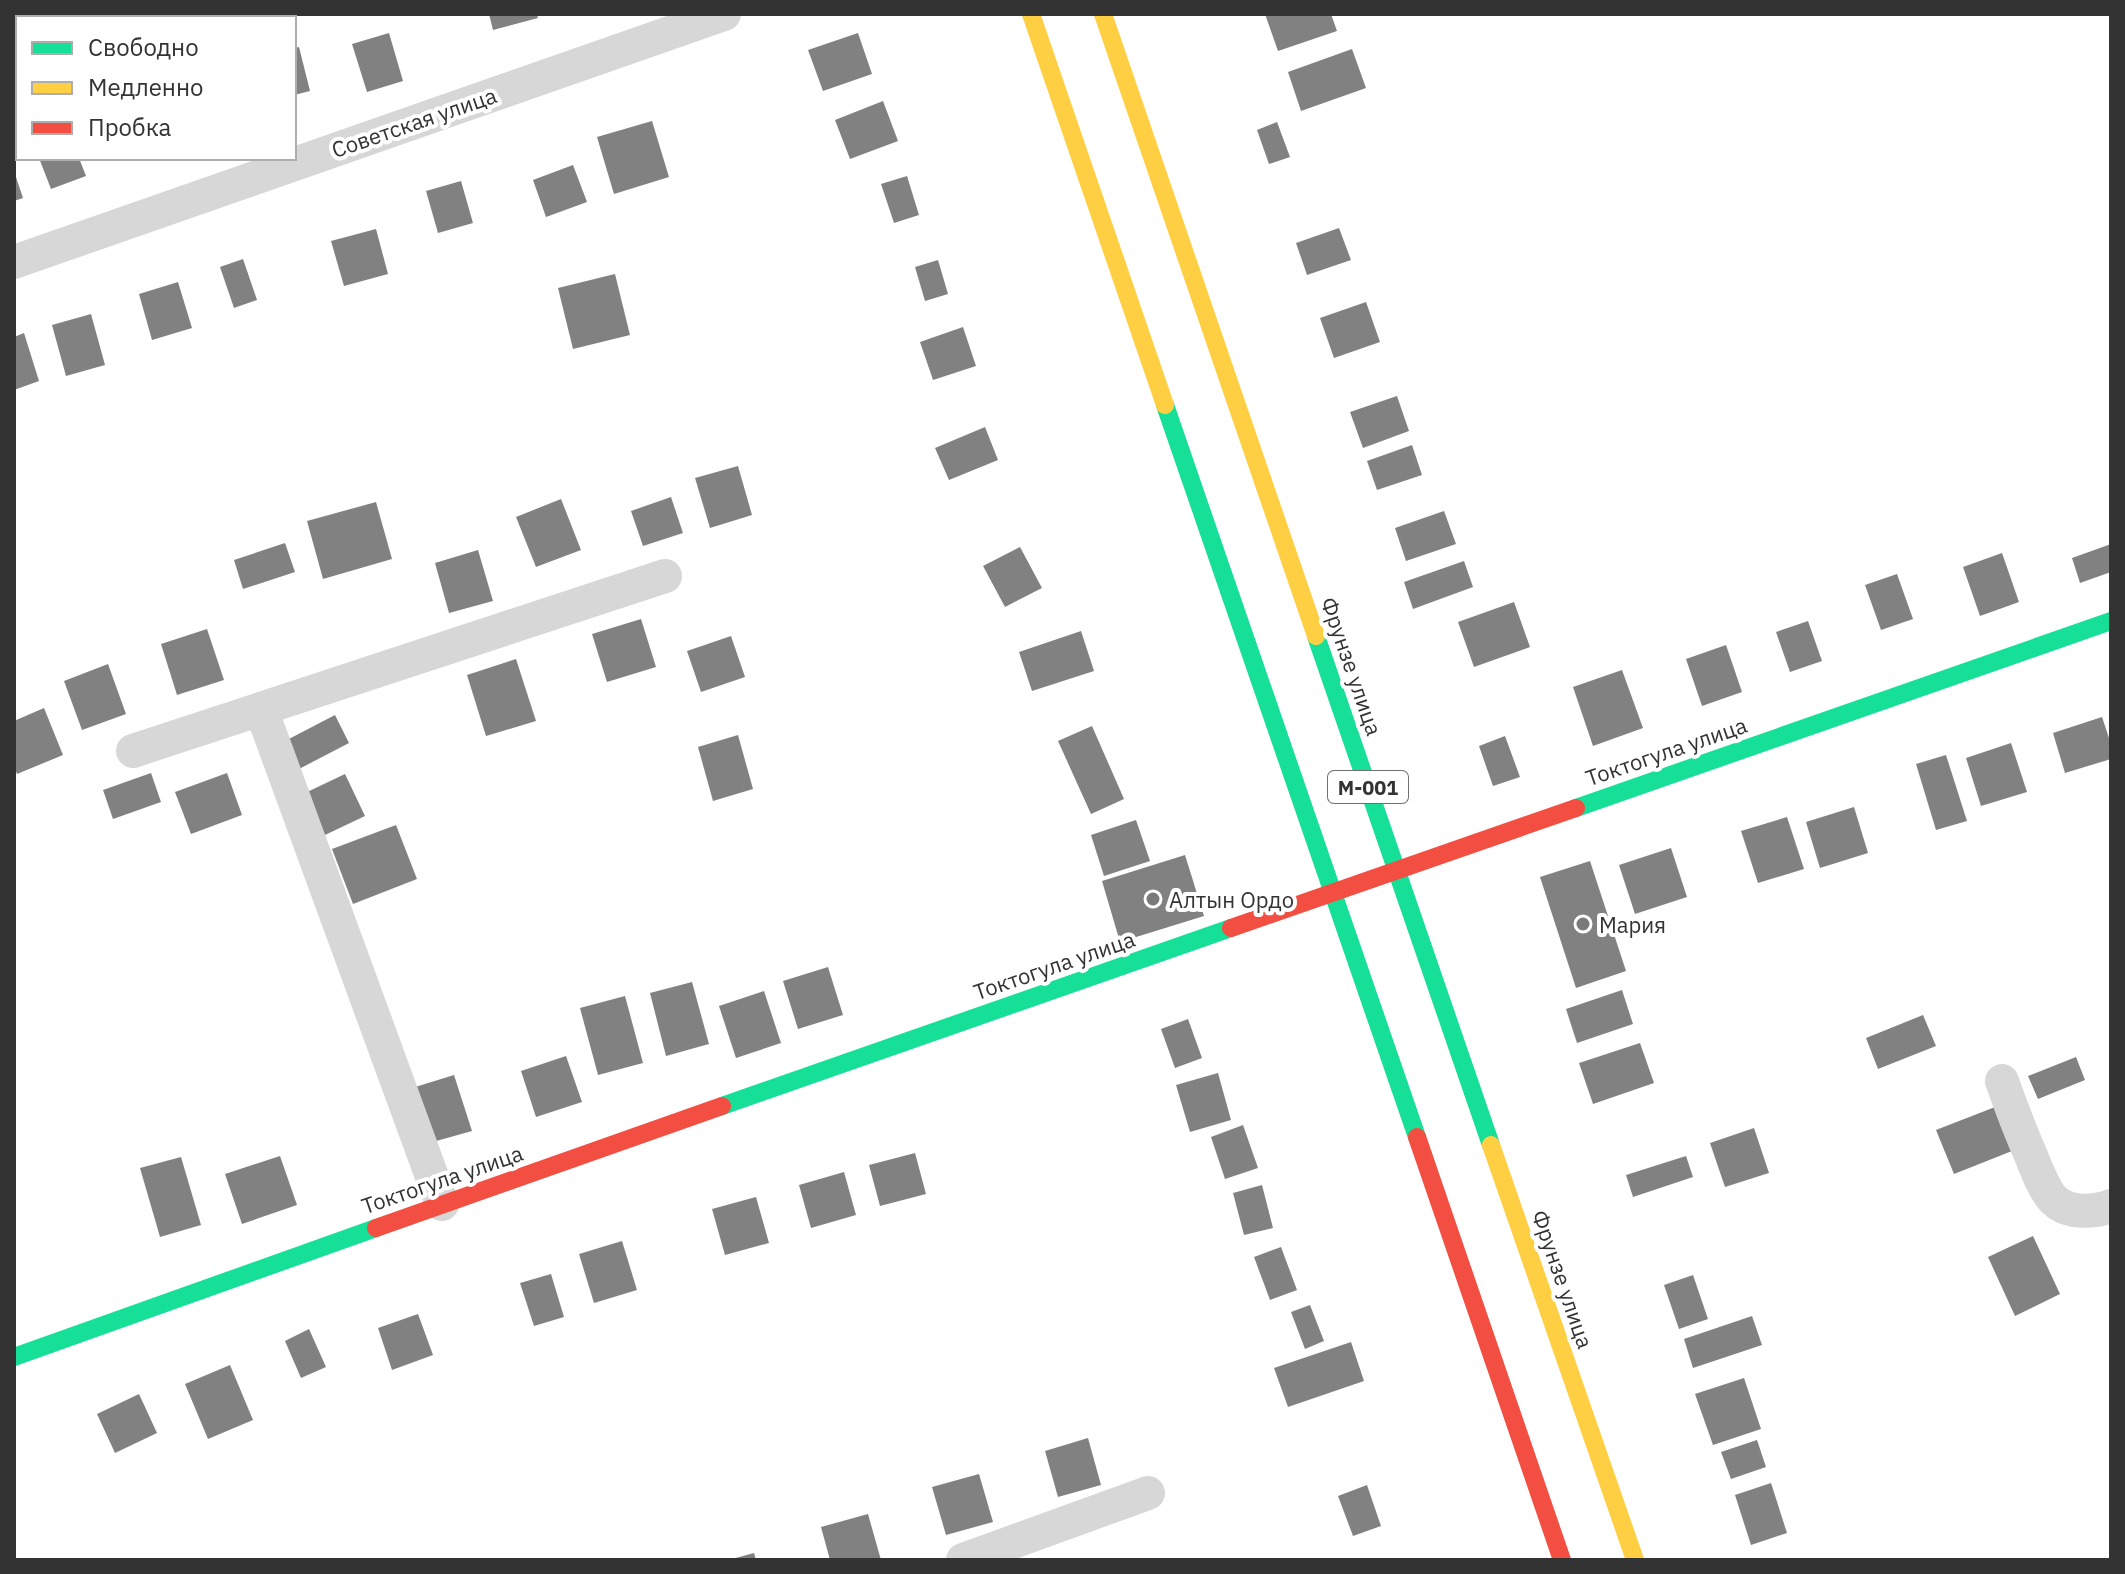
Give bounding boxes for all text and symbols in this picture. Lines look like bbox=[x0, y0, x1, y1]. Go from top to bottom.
legend bbox=[16, 16, 296, 160]
text: Свободно bbox=[88, 31, 199, 63]
text: Медленно bbox=[88, 71, 204, 103]
street label: Советская улица bbox=[328, 80, 501, 164]
text: Пробка bbox=[88, 111, 172, 143]
street label: Фрунзе улица bbox=[1315, 593, 1389, 739]
street label: Токтогула улица bbox=[1582, 710, 1751, 792]
road number: M-001 bbox=[1328, 771, 1408, 803]
place label: Алтын Ордо bbox=[1169, 885, 1294, 914]
marker: Алтын Ордо bbox=[1144, 890, 1162, 908]
place label: Мария bbox=[1599, 910, 1666, 939]
marker: Мария bbox=[1574, 915, 1592, 933]
street label: Токтогула улица bbox=[970, 924, 1139, 1006]
street label: Токтогула улица bbox=[358, 1138, 527, 1220]
street label: Фрунзе улица bbox=[1526, 1206, 1600, 1352]

